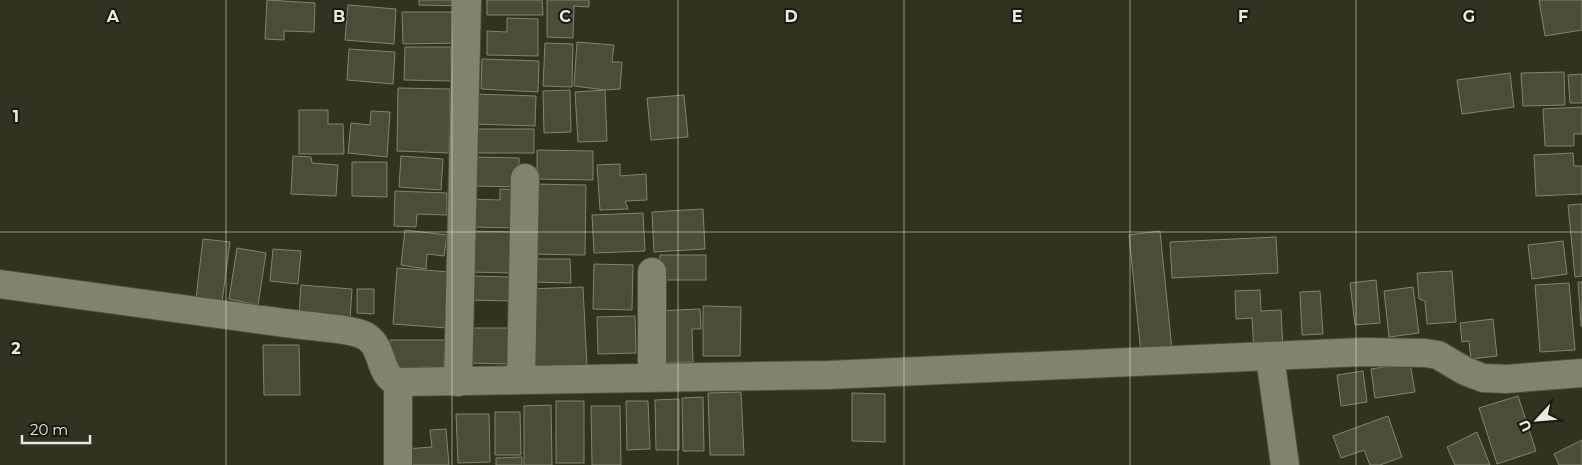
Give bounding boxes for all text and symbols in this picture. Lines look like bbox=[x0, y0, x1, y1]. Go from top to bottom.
text: A bbox=[106, 7, 120, 26]
text: B bbox=[333, 7, 345, 26]
text: C bbox=[559, 7, 571, 26]
text: D bbox=[784, 7, 798, 26]
text: E bbox=[1012, 7, 1022, 26]
text: F bbox=[1238, 7, 1248, 26]
text: G bbox=[1463, 7, 1475, 26]
text: 1 bbox=[13, 107, 19, 126]
text: 2 bbox=[11, 339, 21, 358]
north arrow bbox=[1512, 395, 1562, 445]
scale bar bbox=[22, 412, 90, 444]
text: U bbox=[1515, 417, 1536, 435]
text: 20 m bbox=[30, 420, 68, 439]

